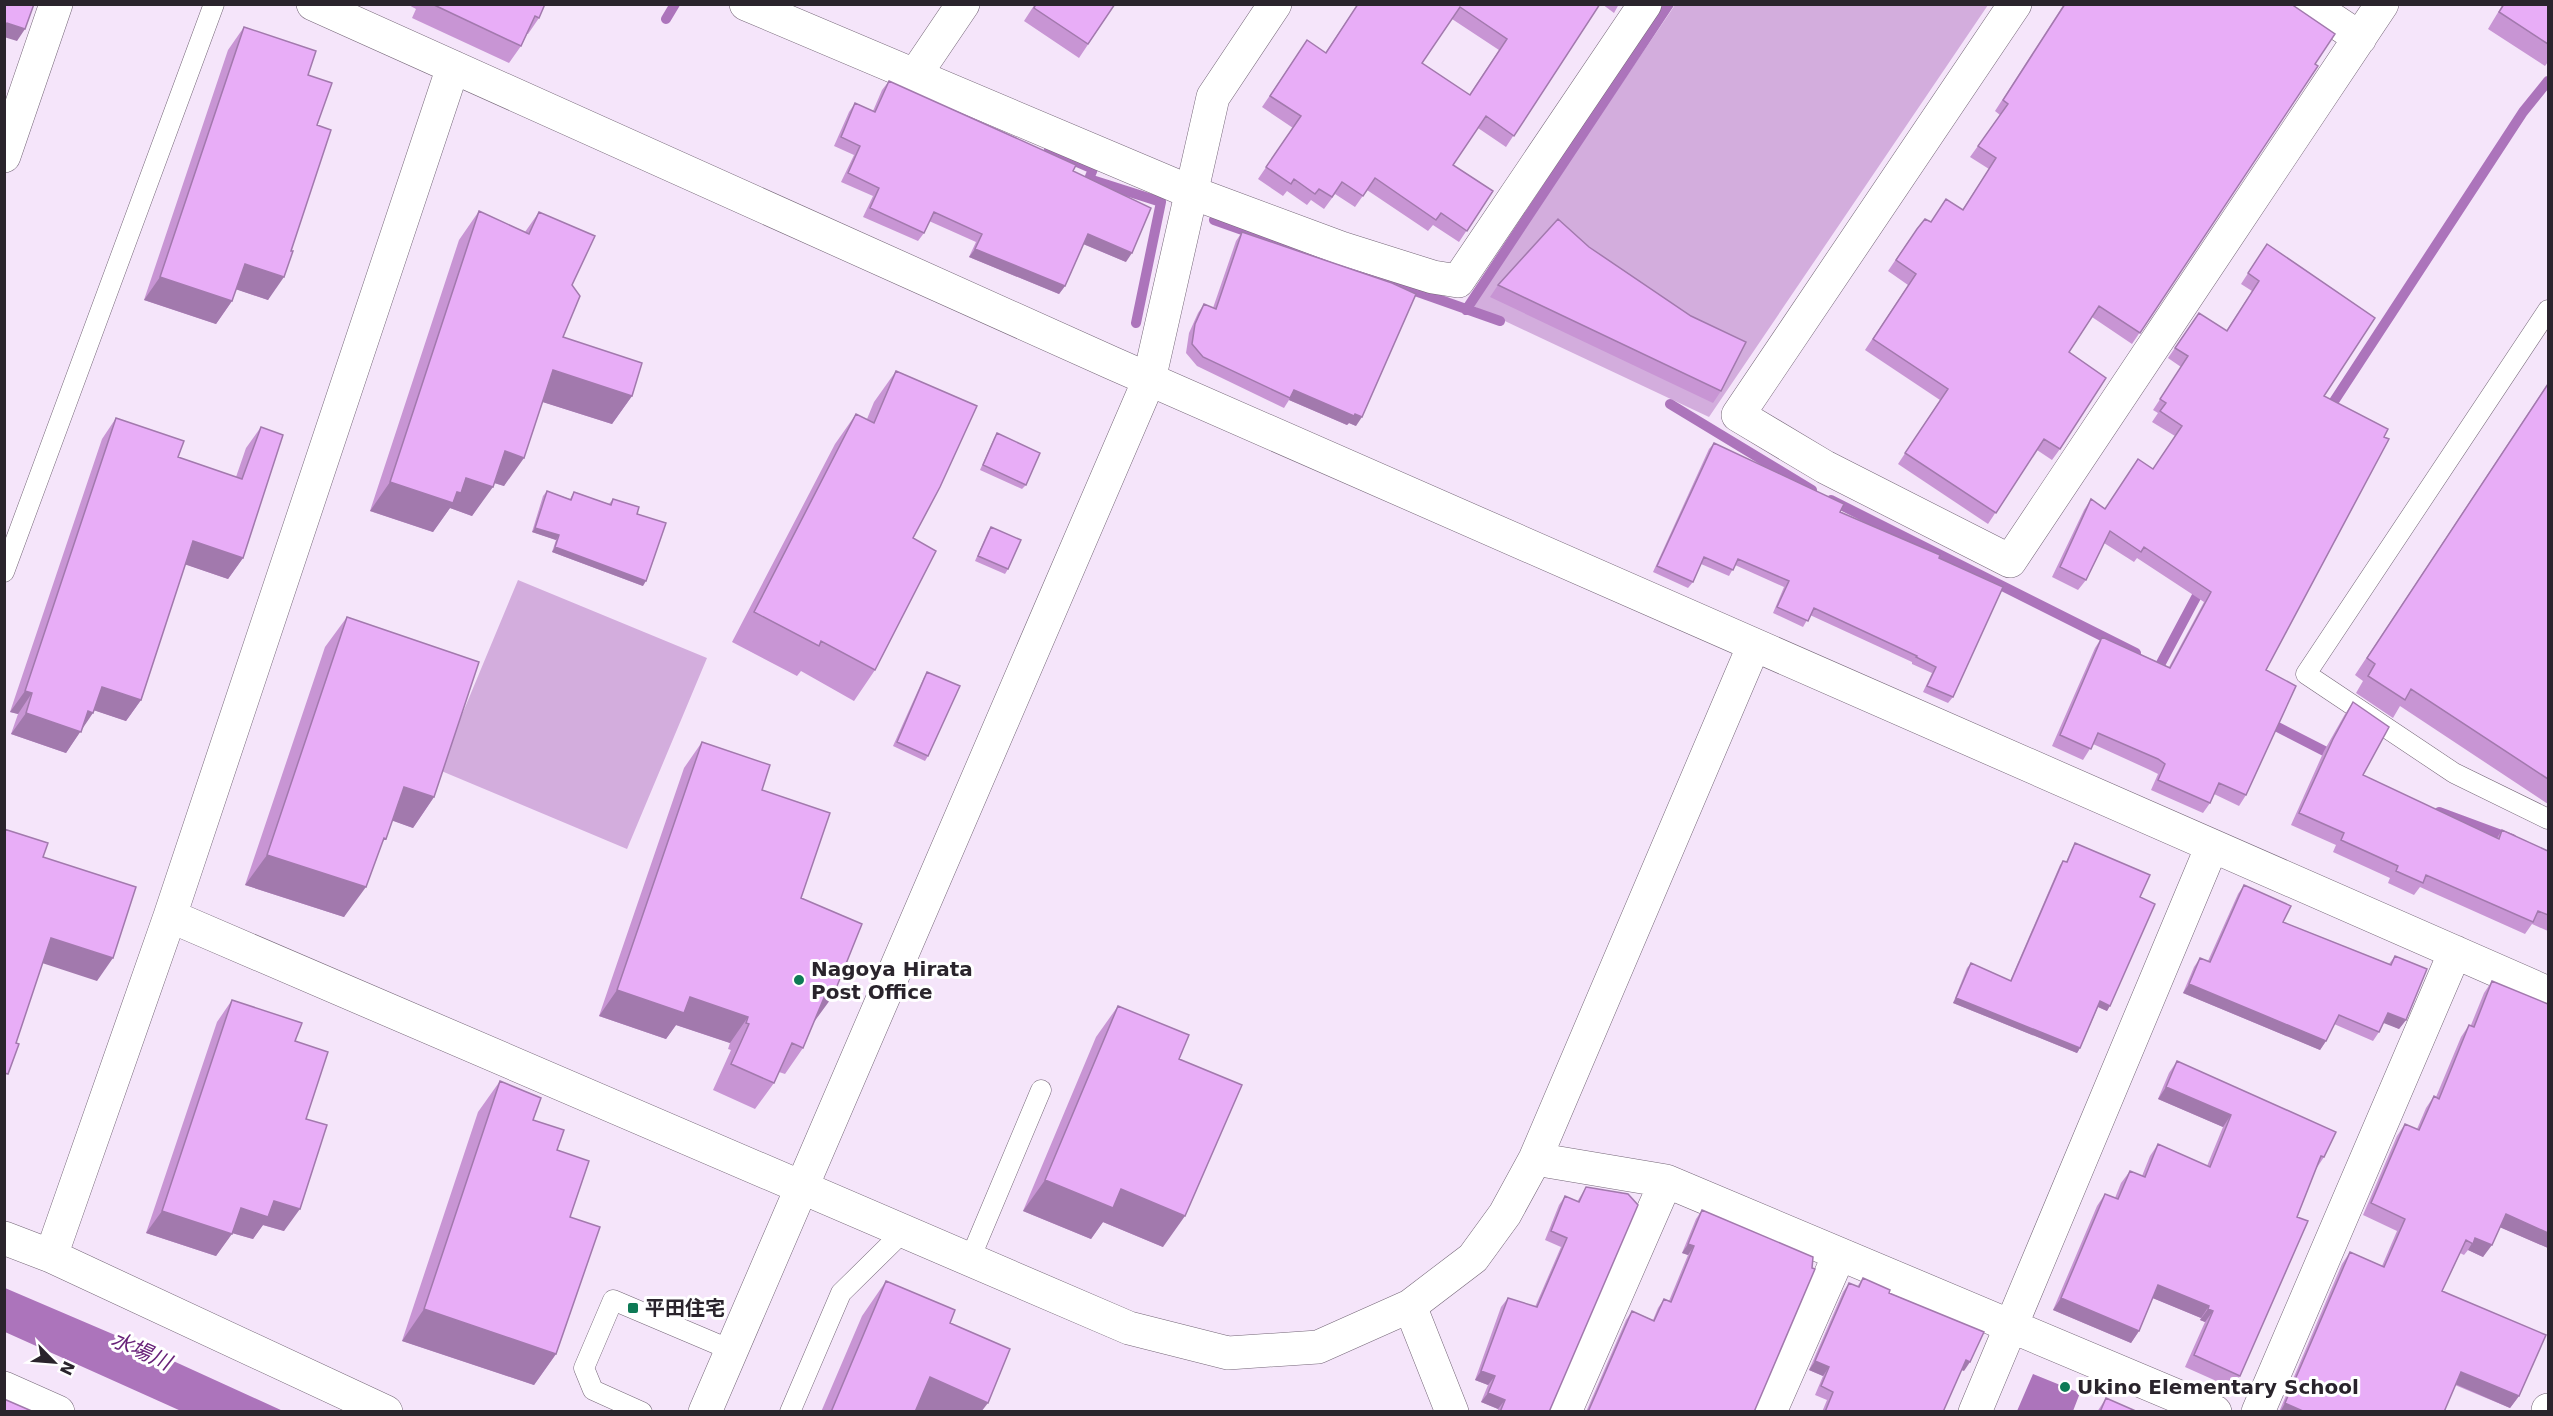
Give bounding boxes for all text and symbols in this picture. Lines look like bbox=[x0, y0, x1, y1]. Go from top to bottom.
place label: Nagoya Hirata Post Office bbox=[811, 957, 973, 1004]
marker: Nagoya Hirata Post Office bbox=[792, 973, 806, 987]
place label: 平田住宅 bbox=[645, 1296, 725, 1320]
marker: 平田住宅 bbox=[626, 1301, 640, 1315]
water label: 水場川 bbox=[107, 1327, 176, 1376]
north arrow bbox=[24, 1332, 84, 1392]
text: N bbox=[56, 1358, 79, 1378]
place label: Ukino Elementary School bbox=[2077, 1375, 2359, 1399]
marker: Ukino Elementary School bbox=[2058, 1380, 2072, 1394]

